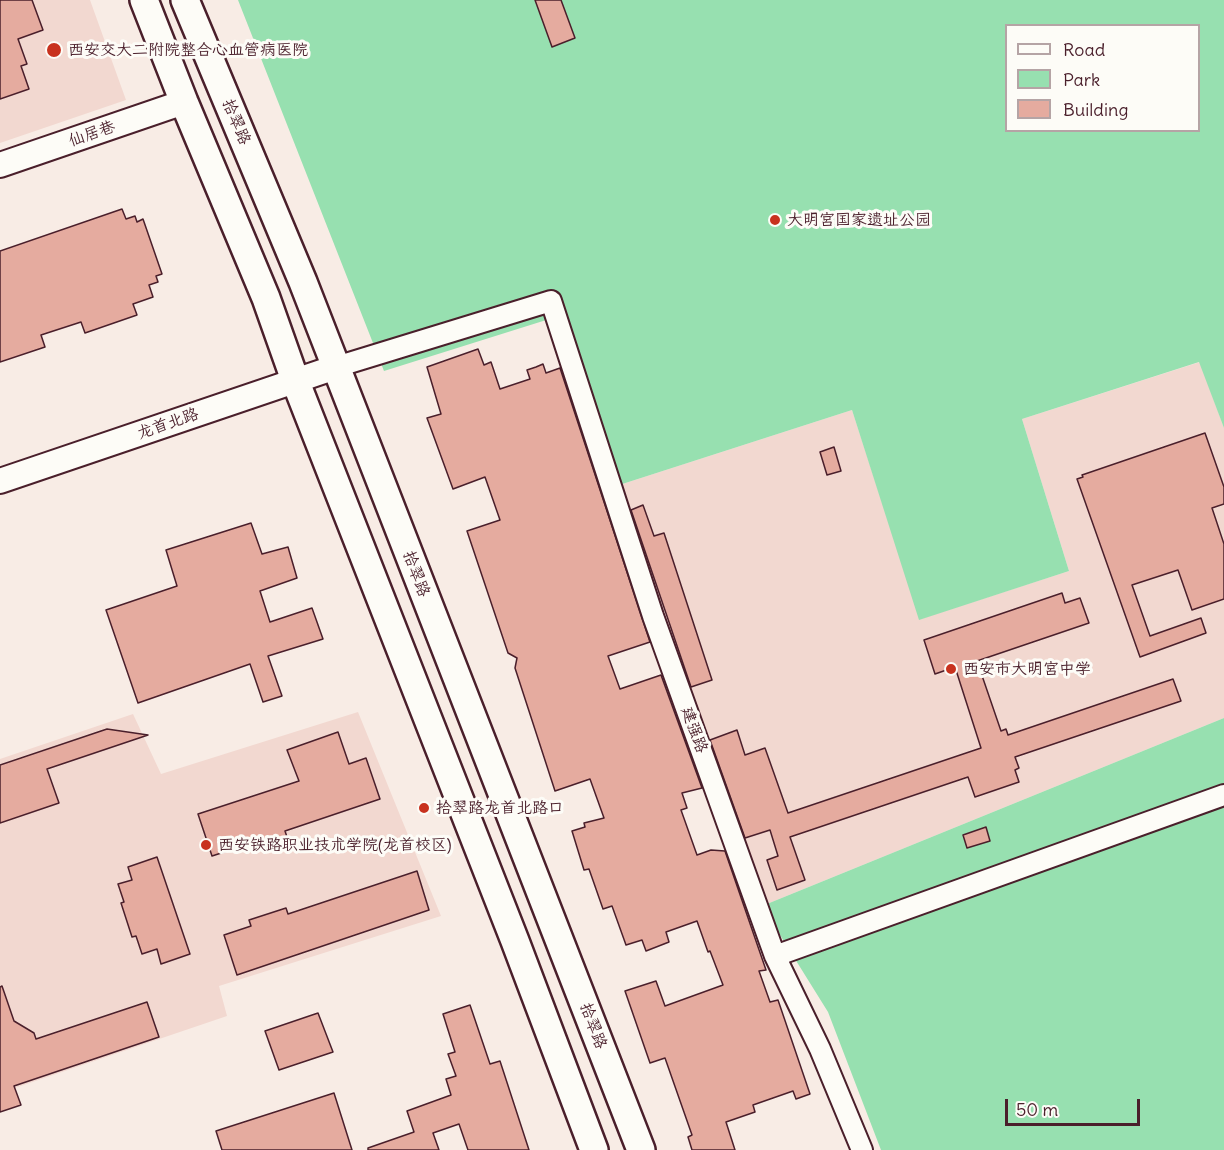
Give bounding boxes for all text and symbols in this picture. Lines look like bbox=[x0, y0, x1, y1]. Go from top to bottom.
legend bbox=[1005, 24, 1200, 132]
text: Road bbox=[1063, 38, 1105, 61]
place label: 西安交大二附院整合心血管病医院 bbox=[68, 40, 308, 60]
marker: 西安交大二附院整合心血管病医院 bbox=[45, 41, 63, 59]
text: Park bbox=[1063, 68, 1100, 91]
street label: 拾翠路 bbox=[218, 96, 254, 148]
text: Building bbox=[1063, 98, 1128, 121]
street label: 仙居巷 bbox=[66, 117, 118, 151]
place label: 大明宫国家遗址公园 bbox=[787, 210, 931, 230]
marker: 大明宫国家遗址公园 bbox=[768, 213, 782, 227]
street label: 龙首北路 bbox=[135, 405, 201, 443]
street label: 拾翠路 bbox=[398, 548, 434, 600]
place label: 西安市大明宫中学 bbox=[963, 659, 1091, 679]
marker: 西安市大明宫中学 bbox=[944, 662, 958, 676]
street label: 建强路 bbox=[677, 704, 711, 756]
place label: 拾翠路龙首北路口 bbox=[436, 798, 564, 818]
marker: 拾翠路龙首北路口 bbox=[417, 801, 431, 815]
place label: 西安铁路职业技术学院(龙首校区) bbox=[218, 835, 452, 855]
marker: 西安铁路职业技术学院(龙首校区) bbox=[199, 838, 213, 852]
street label: 拾翠路 bbox=[575, 1000, 611, 1052]
scale bar bbox=[1008, 1087, 1143, 1125]
text: 50 m bbox=[1016, 1098, 1058, 1121]

